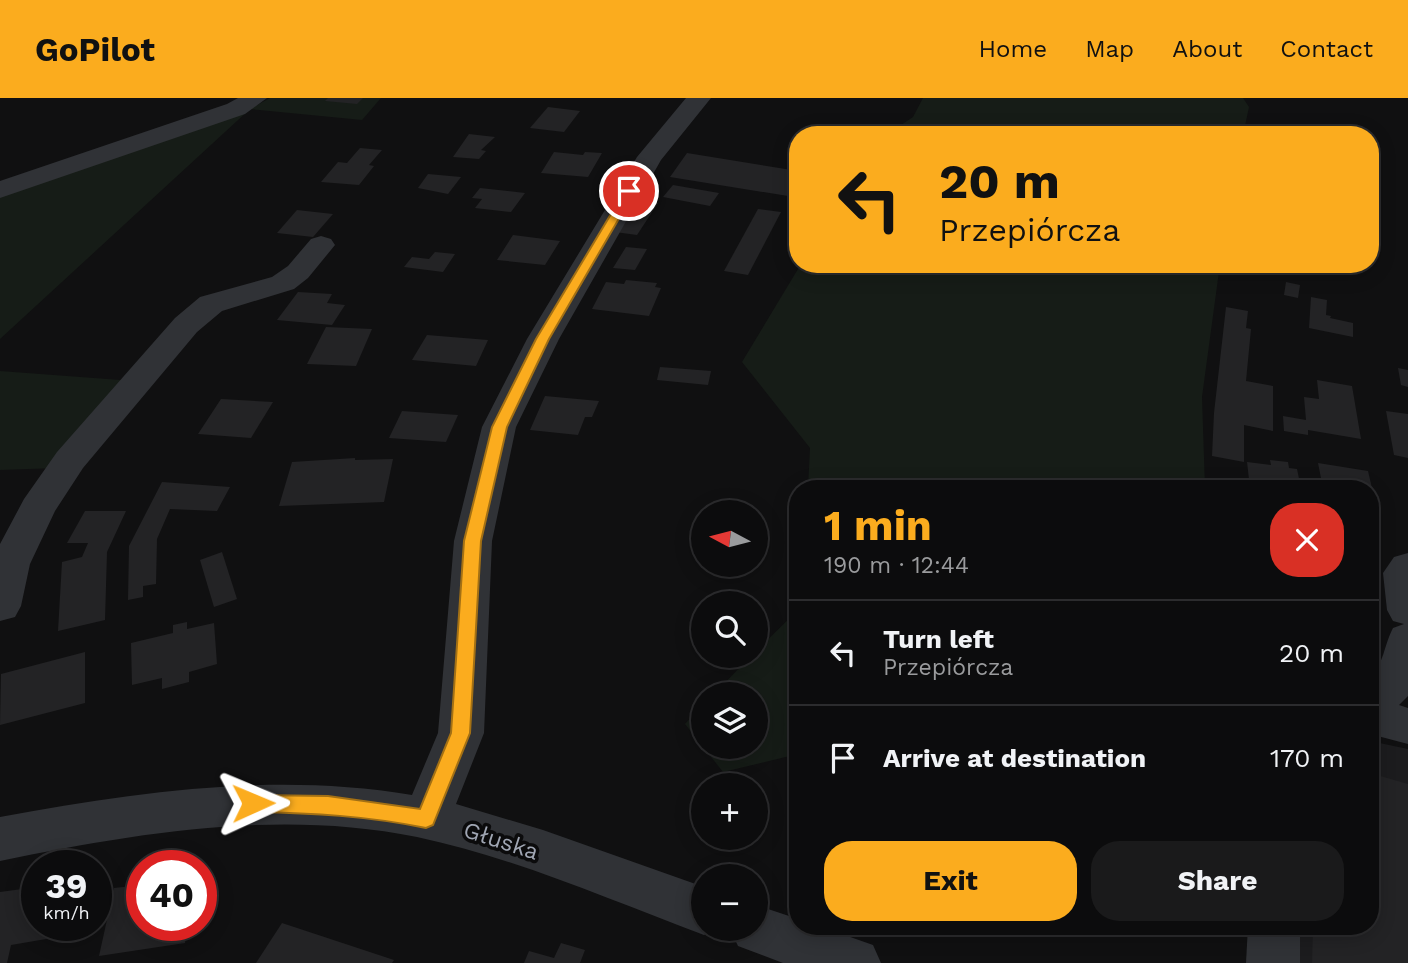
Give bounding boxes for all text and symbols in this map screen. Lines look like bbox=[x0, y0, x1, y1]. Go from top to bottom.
text: GoPilot bbox=[35, 30, 155, 69]
text: Home bbox=[979, 35, 1047, 63]
text: Map bbox=[1085, 35, 1134, 63]
text: About bbox=[1172, 35, 1242, 63]
text: Contact bbox=[1280, 35, 1373, 63]
text: 20 m bbox=[939, 152, 1060, 210]
icon: left bbox=[824, 154, 915, 245]
pin bbox=[599, 161, 659, 221]
icon: arrive bbox=[610, 172, 648, 210]
text: Przepiórcza bbox=[939, 211, 1120, 249]
north arrow bbox=[691, 500, 768, 578]
map controls bbox=[691, 500, 768, 941]
text: 1 min bbox=[824, 501, 932, 550]
button: close bbox=[1270, 503, 1344, 577]
text: 190 m · 12:44 bbox=[824, 552, 969, 579]
button: search bbox=[691, 591, 768, 668]
text: Turn left bbox=[883, 624, 994, 654]
icon: left bbox=[824, 634, 862, 672]
text: 20 m bbox=[1279, 638, 1344, 668]
text: Przepiórcza bbox=[883, 654, 1013, 681]
button: layers bbox=[691, 682, 768, 759]
icon: arrive bbox=[824, 739, 862, 777]
text: Arrive at destination bbox=[883, 743, 1146, 773]
text: 170 m bbox=[1270, 743, 1344, 773]
position arrow bbox=[216, 766, 290, 840]
button: + bbox=[691, 773, 768, 850]
street label: Głuska bbox=[460, 816, 542, 866]
button: Exit bbox=[824, 841, 1077, 921]
button: Share bbox=[1091, 841, 1344, 921]
speed limit sign: 40 bbox=[126, 850, 217, 941]
button: − bbox=[691, 864, 768, 941]
text: 39 bbox=[45, 865, 88, 907]
text: km/h bbox=[43, 902, 90, 923]

